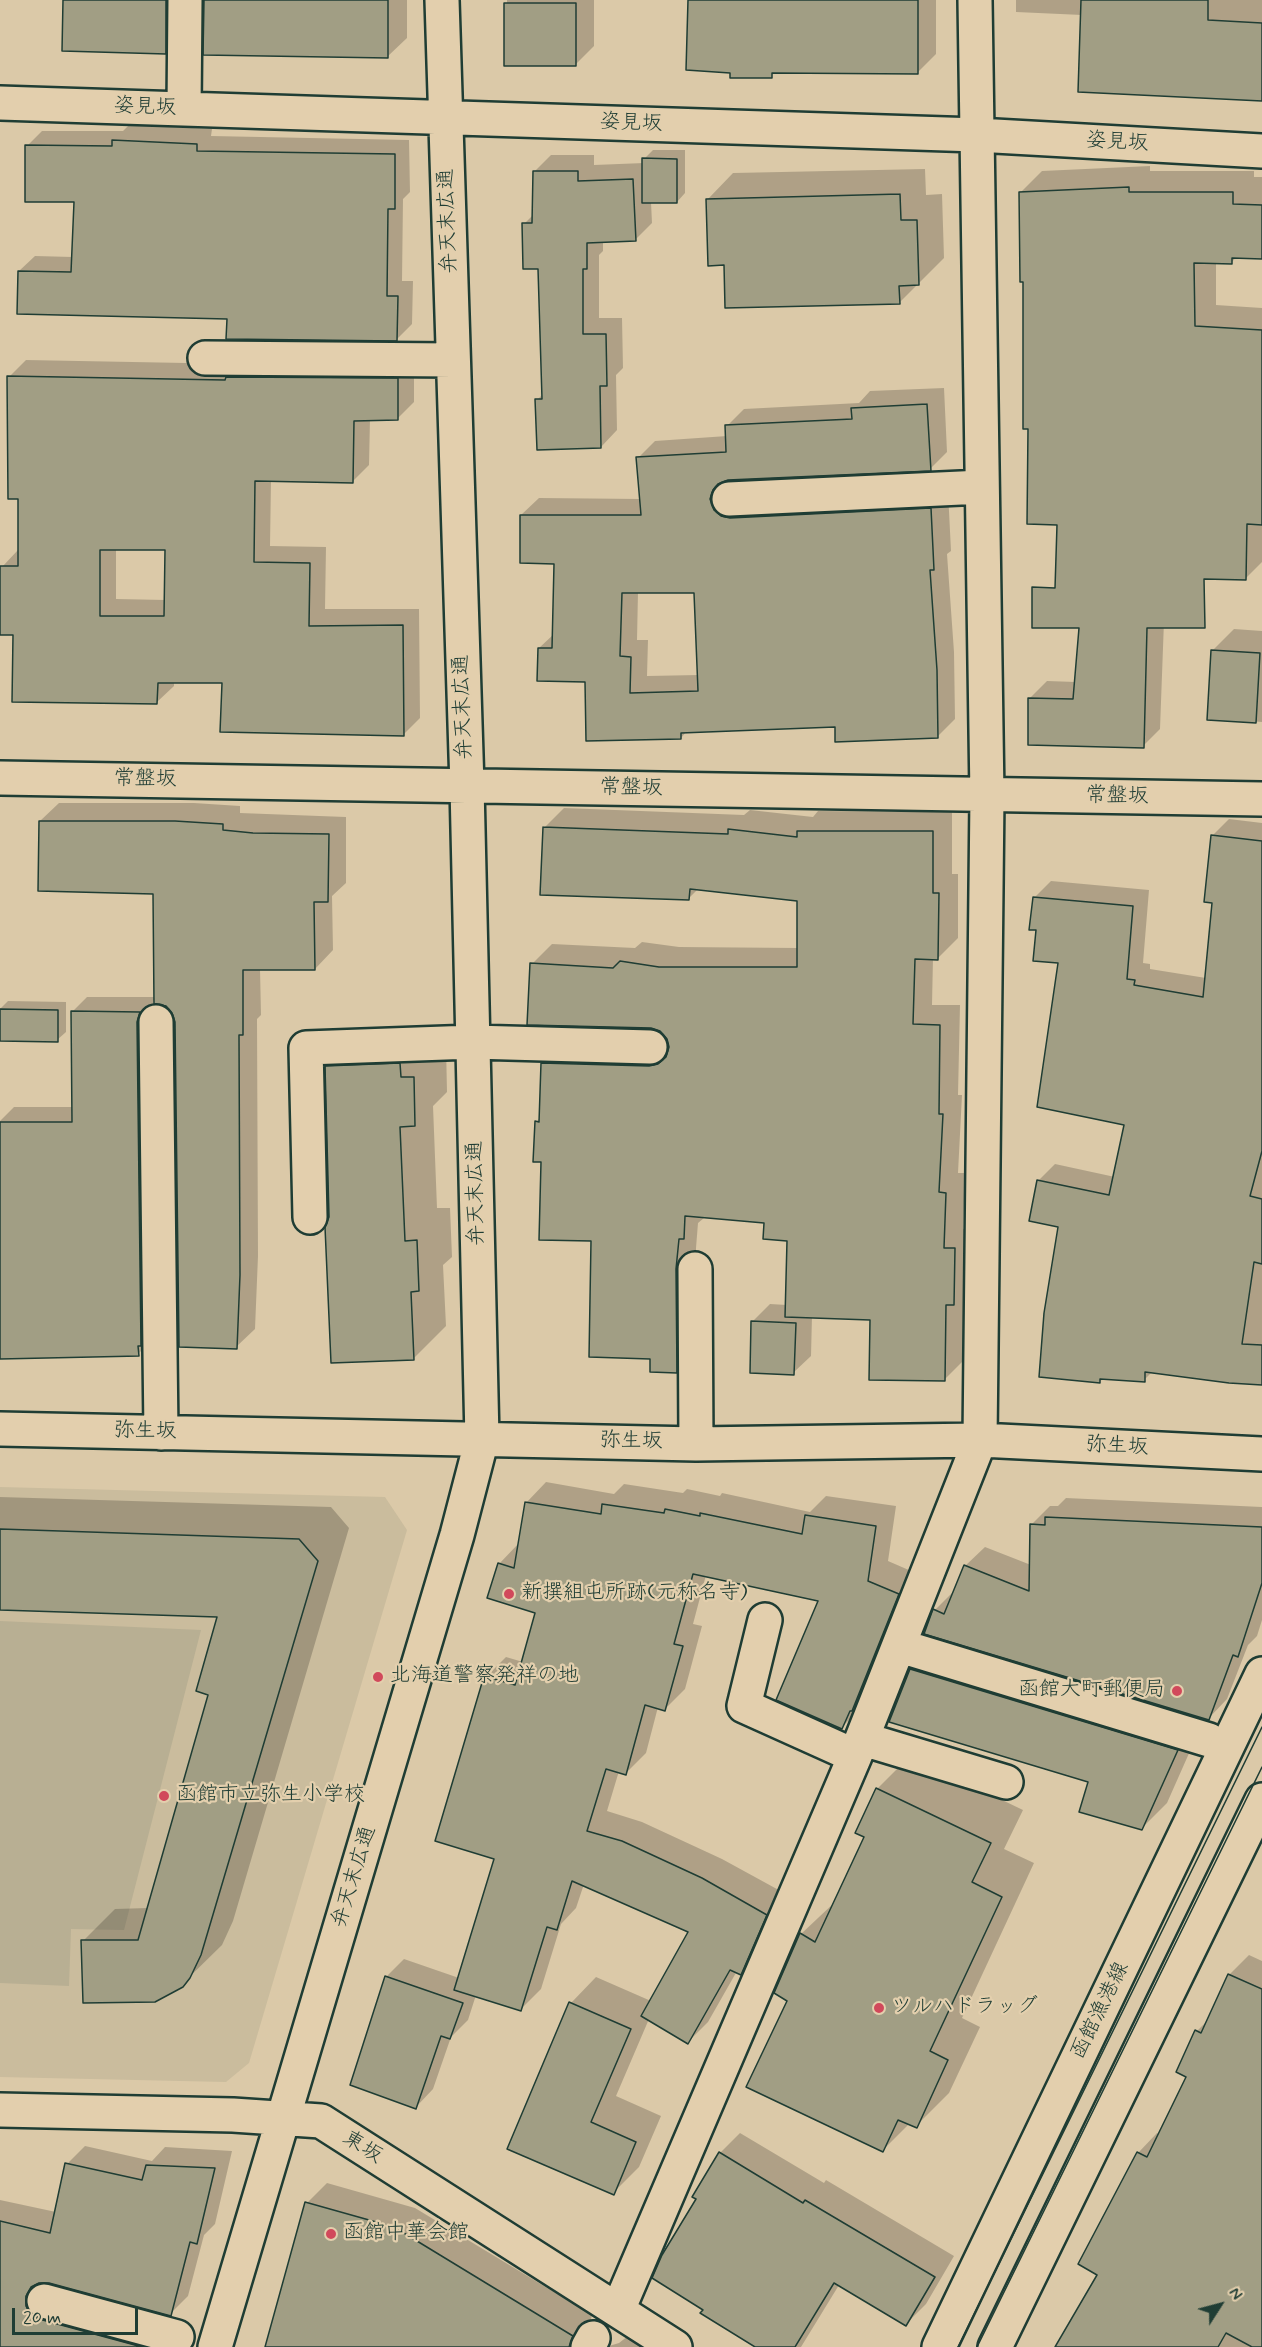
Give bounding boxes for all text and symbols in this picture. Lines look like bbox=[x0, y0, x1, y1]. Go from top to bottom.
street label: 姿見坂 bbox=[113, 94, 177, 122]
street label: 姿見坂 bbox=[599, 110, 663, 138]
street label: 姿見坂 bbox=[1085, 129, 1149, 157]
street label: 弁天末広通 bbox=[435, 168, 463, 274]
street label: 弁天末広通 bbox=[450, 654, 478, 760]
street label: 常盤坂 bbox=[113, 767, 177, 793]
street label: 常盤坂 bbox=[599, 776, 663, 802]
street label: 常盤坂 bbox=[1085, 784, 1149, 810]
street label: 弁天末広通 bbox=[463, 1140, 491, 1246]
street label: 弥生坂 bbox=[113, 1419, 177, 1445]
street label: 弥生坂 bbox=[599, 1429, 663, 1455]
street label: 弥生坂 bbox=[1085, 1433, 1149, 1461]
place label: 新撰組屯所跡(元称名寺) bbox=[521, 1581, 747, 1607]
marker: 新撰組屯所跡(元称名寺) bbox=[502, 1587, 516, 1601]
place label: 北海道警察発祥の地 bbox=[390, 1664, 579, 1690]
marker: 北海道警察発祥の地 bbox=[371, 1670, 385, 1684]
place label: 函館大町郵便局 bbox=[1018, 1678, 1165, 1704]
marker: 函館大町郵便局 bbox=[1170, 1684, 1184, 1698]
place label: 函館市立弥生小学校 bbox=[176, 1783, 365, 1809]
marker: 函館市立弥生小学校 bbox=[157, 1789, 171, 1803]
street label: 弁天末広通 bbox=[328, 1823, 382, 1931]
street label: 函館漁港線 bbox=[1067, 1958, 1135, 2064]
place label: ツルハドラッグ bbox=[891, 1995, 1038, 2021]
marker: ツルハドラッグ bbox=[872, 2001, 886, 2015]
street label: 東坂 bbox=[338, 2126, 386, 2170]
place label: 函館中華会館 bbox=[343, 2221, 469, 2247]
marker: 函館中華会館 bbox=[324, 2227, 338, 2241]
north arrow bbox=[1190, 2275, 1250, 2335]
text: N bbox=[1223, 2284, 1247, 2305]
scale bar bbox=[15, 2296, 141, 2334]
text: 20 m bbox=[23, 2306, 61, 2330]

